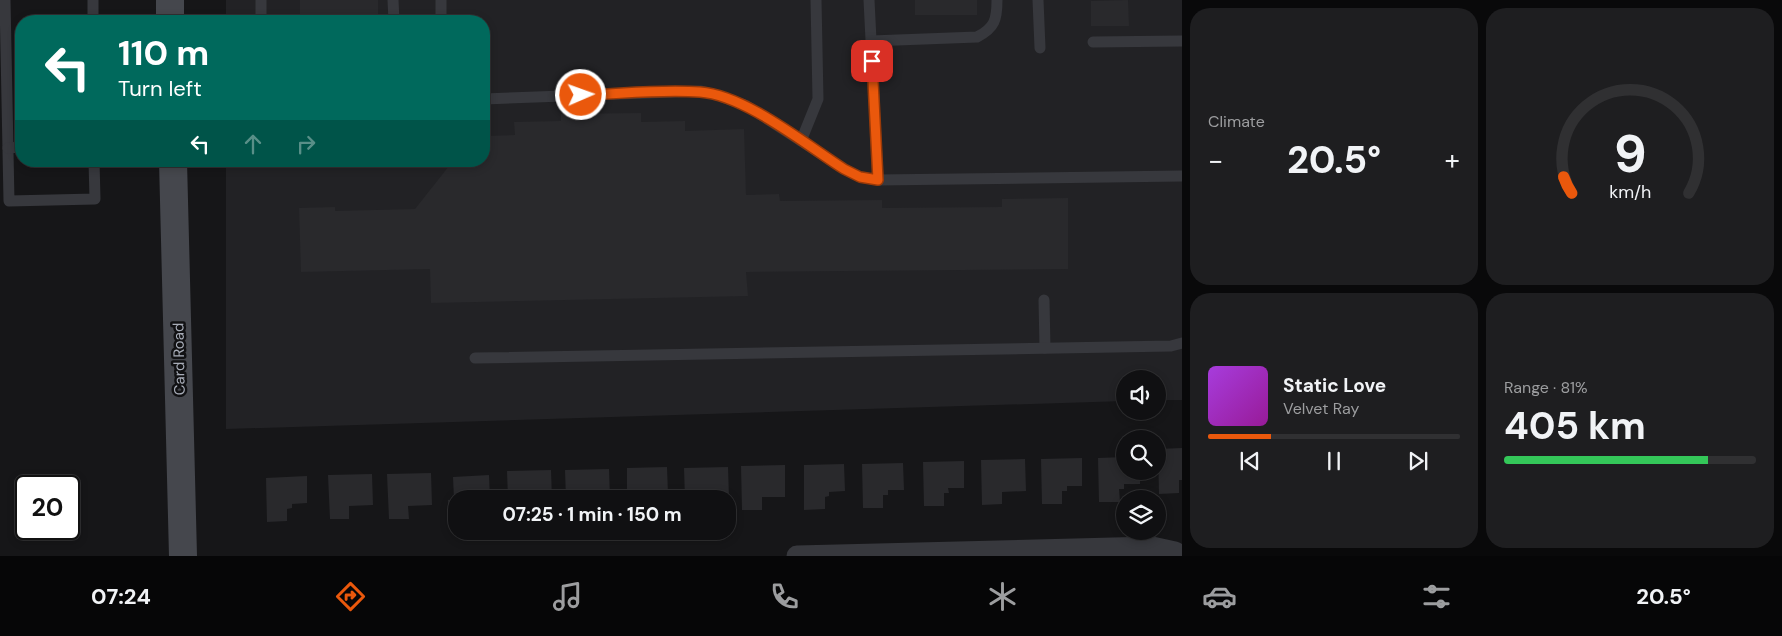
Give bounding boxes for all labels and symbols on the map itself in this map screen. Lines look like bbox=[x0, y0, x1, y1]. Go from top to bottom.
pin bbox=[851, 40, 893, 82]
position arrow bbox=[554, 68, 606, 120]
street label: Card Road bbox=[168, 323, 190, 395]
speed limit sign: 20 bbox=[15, 475, 80, 540]

